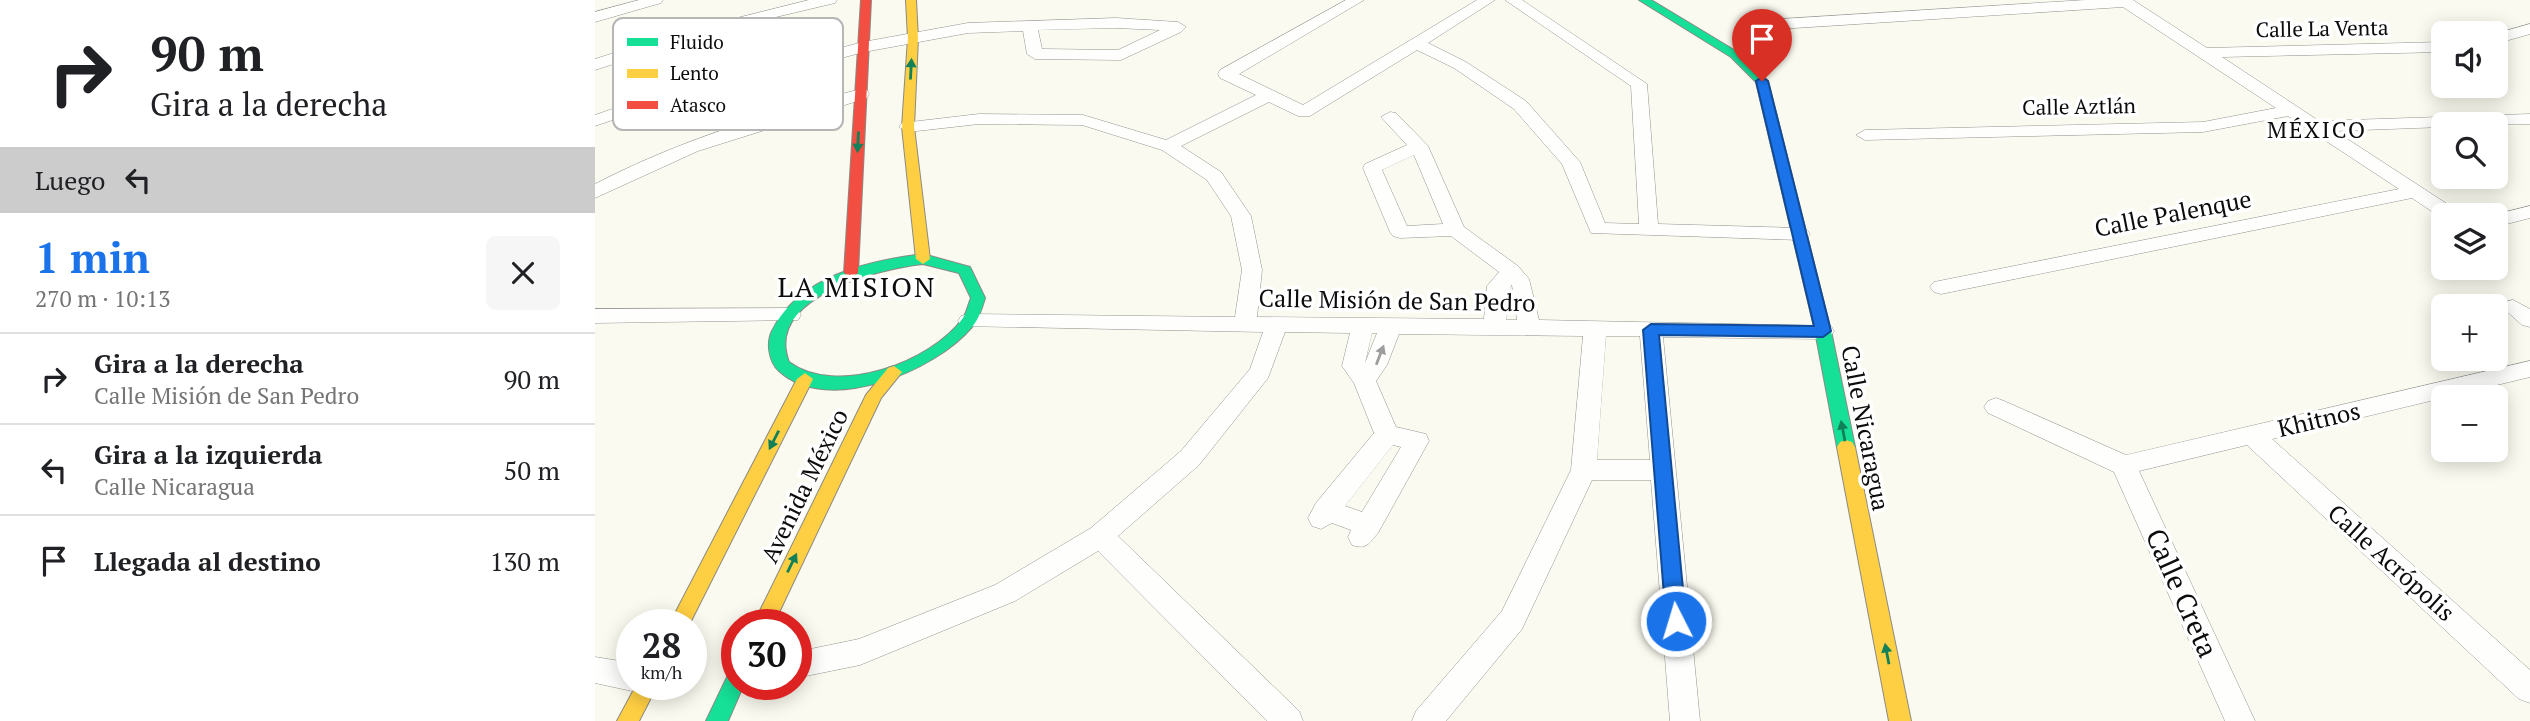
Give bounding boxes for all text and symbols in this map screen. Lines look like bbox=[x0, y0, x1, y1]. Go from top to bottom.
pin bbox=[1732, 9, 1792, 81]
street label: Calle La Venta bbox=[2255, 13, 2389, 43]
legend bbox=[613, 18, 843, 130]
text: 90 m bbox=[150, 20, 264, 85]
icon: arrive bbox=[1743, 20, 1781, 58]
map controls bbox=[2431, 21, 2508, 462]
button: sound bbox=[2431, 21, 2508, 98]
icon: right bbox=[35, 28, 126, 119]
text: Fluido bbox=[670, 29, 724, 54]
one-way arrow bbox=[906, 58, 917, 80]
text: Lento bbox=[670, 60, 719, 85]
text: Gira a la derecha bbox=[150, 83, 387, 125]
street label: Calle Aztlán bbox=[2022, 91, 2137, 121]
text: Atasco bbox=[670, 92, 726, 117]
button: search bbox=[2431, 112, 2508, 189]
district label: MÉXICO bbox=[2267, 114, 2367, 145]
one-way arrow bbox=[853, 131, 864, 153]
icon: left bbox=[119, 161, 157, 199]
text: Luego bbox=[35, 163, 105, 197]
street label: Calle Palenque bbox=[2092, 182, 2254, 244]
button: layers bbox=[2431, 203, 2508, 280]
text: 1 min bbox=[35, 229, 150, 285]
button: close bbox=[486, 236, 560, 310]
district label: LA MISION bbox=[778, 268, 936, 305]
street label: Calle Misión de San Pedro bbox=[1258, 282, 1536, 318]
text: 270 m · 10:13 bbox=[35, 283, 170, 314]
button: + bbox=[2431, 294, 2508, 371]
street label: Calle Nicaragua bbox=[1834, 342, 1898, 513]
one-way arrow bbox=[1374, 344, 1385, 365]
text: Gira a la derecha bbox=[94, 346, 304, 380]
icon: right bbox=[35, 360, 73, 398]
text: 90 m bbox=[504, 362, 560, 396]
text: Calle Misión de San Pedro bbox=[94, 380, 359, 411]
button: − bbox=[2431, 385, 2508, 462]
street label: Khitnos bbox=[2274, 394, 2363, 444]
street label: Avenida México bbox=[753, 403, 855, 568]
one-way arrow bbox=[1837, 420, 1848, 442]
one-way arrow bbox=[768, 430, 779, 450]
text: Gira a la izquierda bbox=[94, 437, 322, 471]
icon: left bbox=[35, 451, 73, 489]
text: 50 m bbox=[504, 453, 560, 487]
text: Calle Nicaragua bbox=[94, 471, 255, 502]
street label: Calle Acrópolis bbox=[2321, 497, 2462, 628]
street label: Calle Creta bbox=[2138, 523, 2227, 663]
icon: arrive bbox=[35, 542, 73, 580]
text: Llegada al destino bbox=[94, 544, 321, 578]
text: 130 m bbox=[490, 544, 560, 578]
one-way arrow bbox=[787, 553, 798, 573]
position arrow bbox=[1639, 584, 1713, 658]
speed limit sign: 30 bbox=[721, 609, 812, 700]
text: 28 bbox=[642, 622, 681, 668]
one-way arrow bbox=[1881, 643, 1892, 665]
text: km/h bbox=[641, 660, 682, 684]

